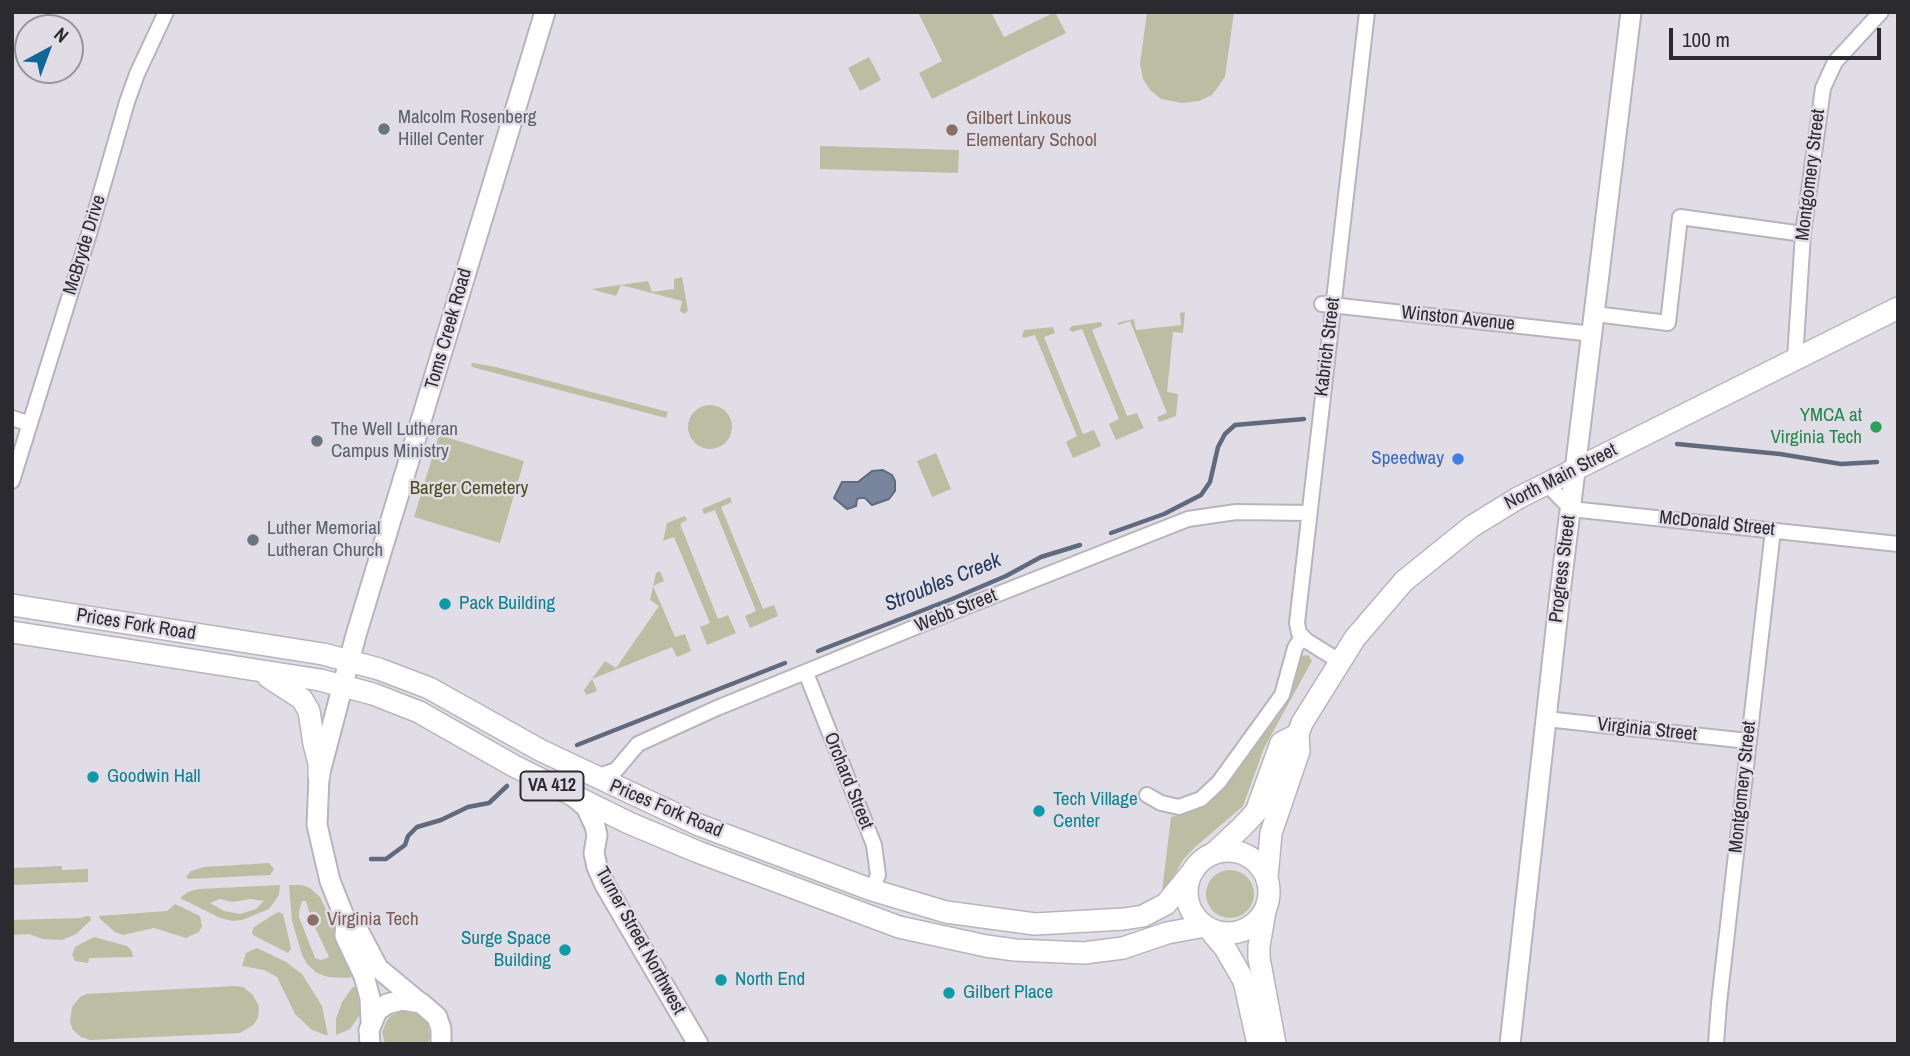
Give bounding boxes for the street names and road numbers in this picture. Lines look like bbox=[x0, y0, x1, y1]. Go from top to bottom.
street label: Montgomery Street bbox=[1792, 108, 1830, 242]
street label: McBryde Drive bbox=[59, 192, 111, 298]
street label: Toms Creek Road bbox=[421, 266, 477, 392]
street label: Kabrich Street bbox=[1311, 296, 1345, 398]
street label: Winston Avenue bbox=[1400, 302, 1516, 336]
street label: North Main Street bbox=[1501, 439, 1621, 515]
street label: McDonald Street bbox=[1658, 507, 1776, 541]
street label: Progress Street bbox=[1545, 514, 1581, 624]
street label: Webb Street bbox=[912, 584, 1000, 638]
street label: Prices Fork Road bbox=[75, 604, 197, 646]
street label: Virginia Street bbox=[1596, 713, 1698, 747]
street label: Montgomery Street bbox=[1725, 720, 1761, 854]
street label: Orchard Street bbox=[818, 729, 878, 833]
road number: VA 412 bbox=[520, 772, 584, 800]
street label: Prices Fork Road bbox=[606, 775, 726, 843]
street label: Turner Street Northwest bbox=[590, 863, 690, 1019]

